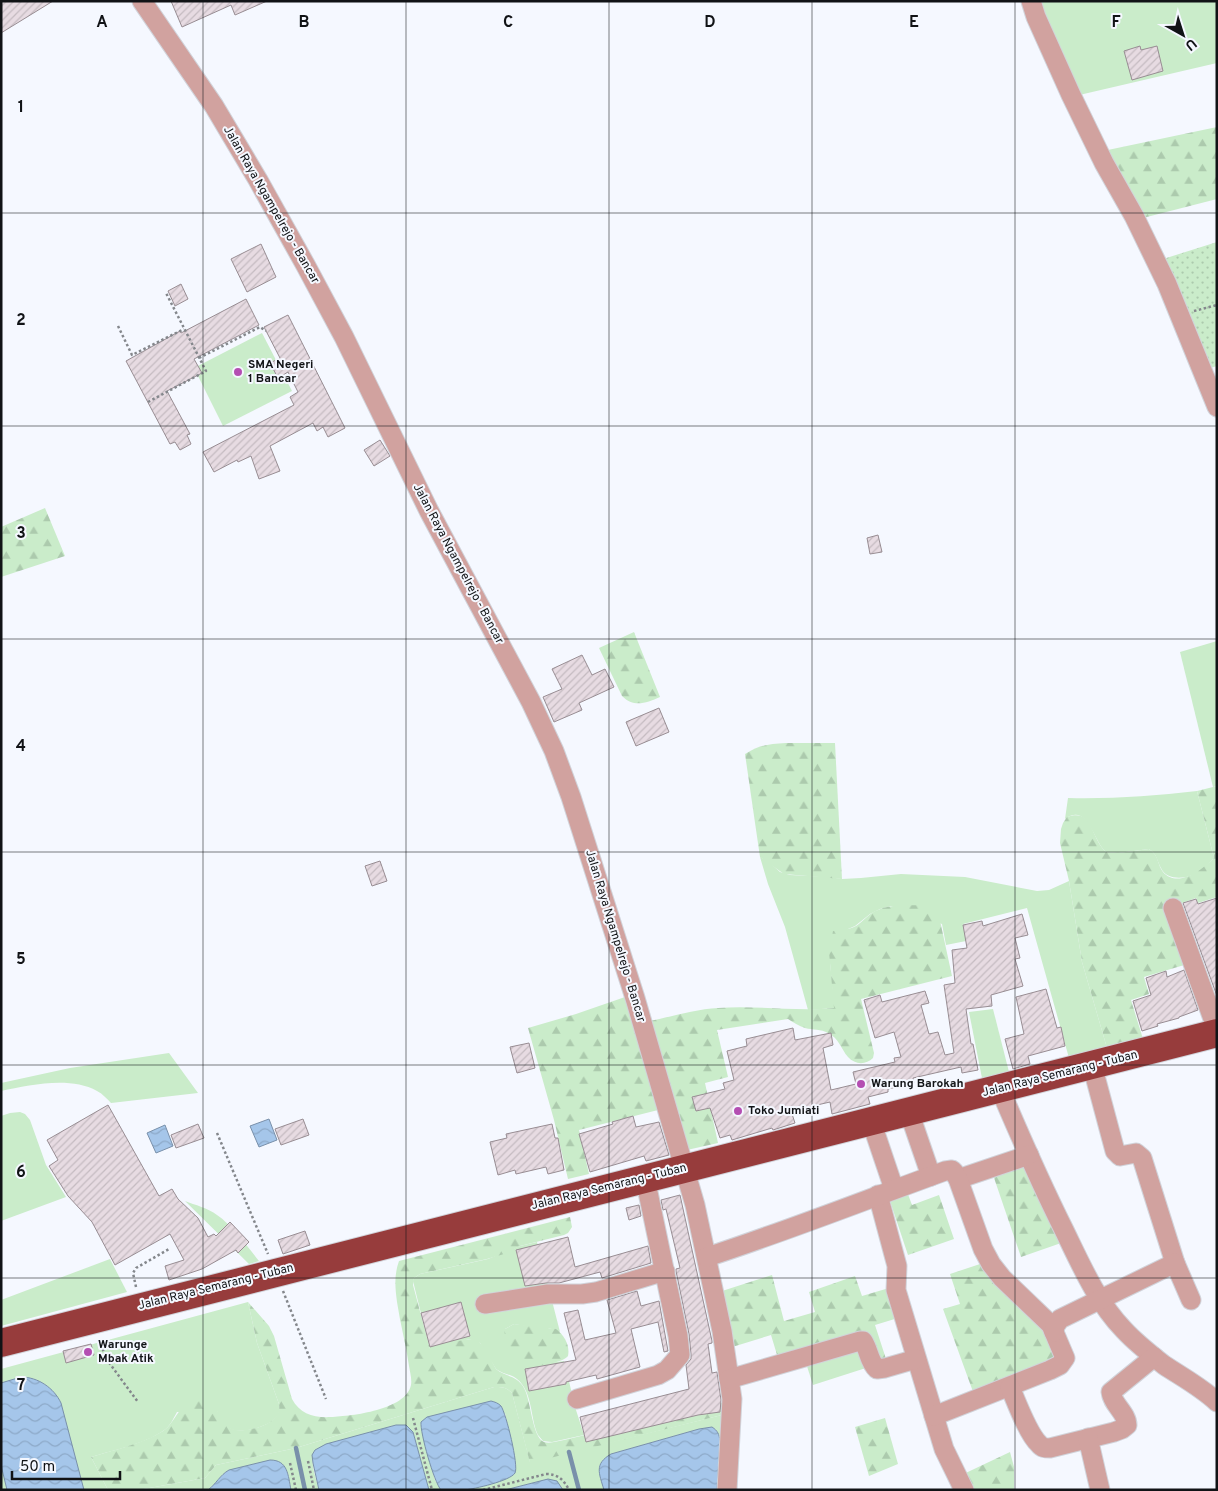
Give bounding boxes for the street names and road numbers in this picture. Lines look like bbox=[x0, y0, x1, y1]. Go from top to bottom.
street label: Jalan Raya Ngampelrejo - Bancar bbox=[219, 123, 323, 287]
street label: Jalan Raya Ngampelrejo - Bancar bbox=[409, 481, 507, 647]
street label: Jalan Raya Ngampelrejo - Bancar bbox=[581, 848, 649, 1025]
street label: Jalan Raya Semarang - Tuban bbox=[981, 1047, 1139, 1101]
street label: Jalan Raya Semarang - Tuban bbox=[530, 1160, 688, 1214]
street label: Jalan Raya Semarang - Tuban bbox=[137, 1260, 295, 1314]

